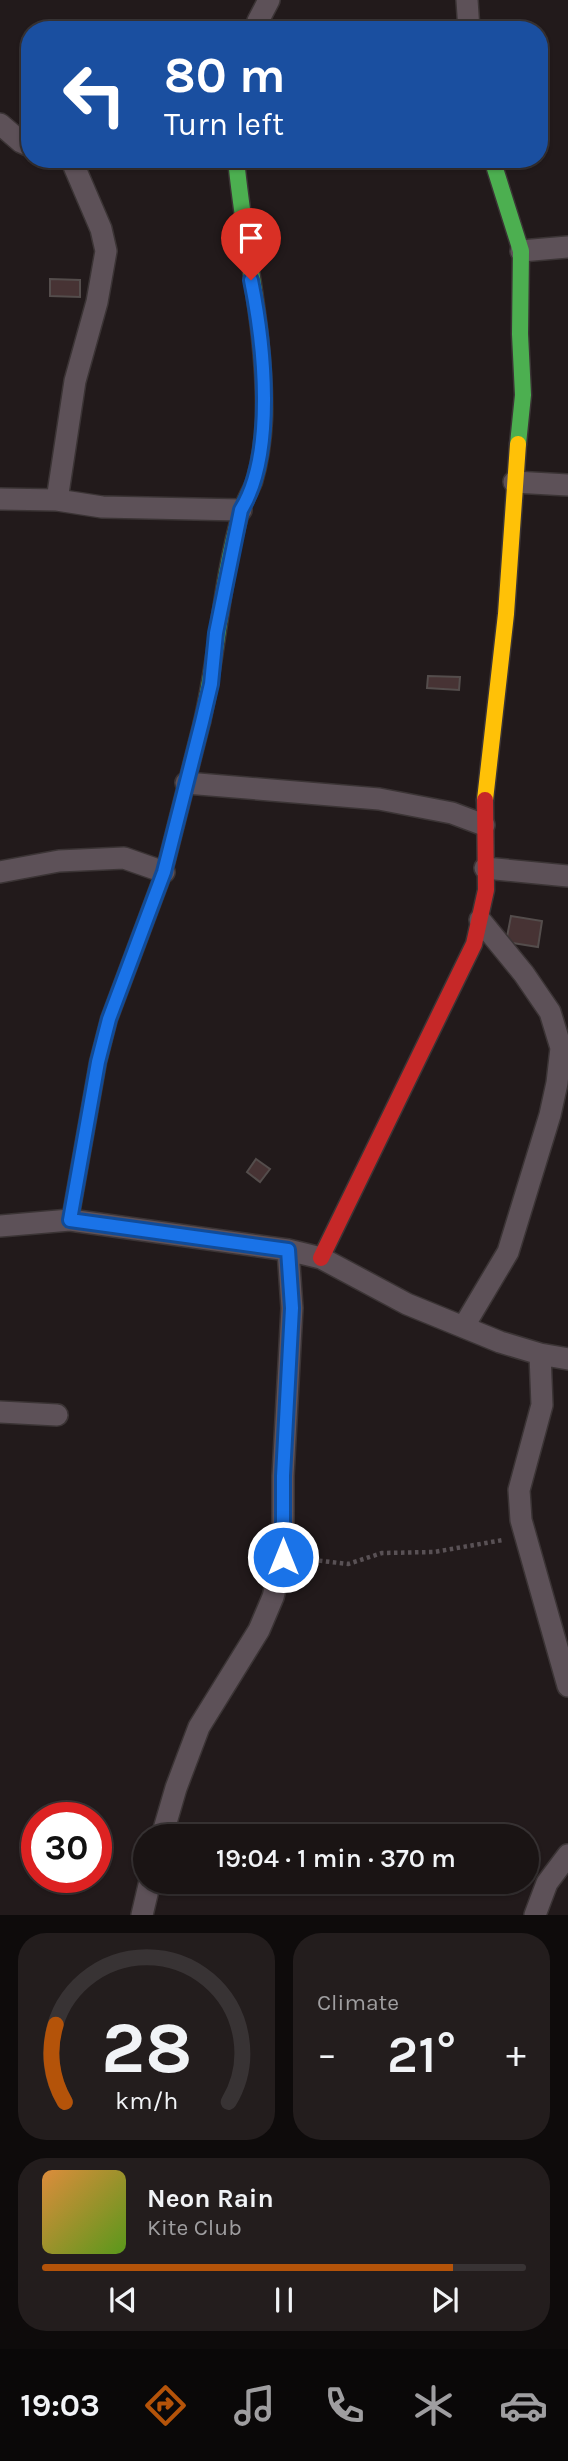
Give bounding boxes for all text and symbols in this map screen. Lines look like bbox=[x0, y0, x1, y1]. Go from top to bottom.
text: 80 m bbox=[164, 47, 286, 104]
icon: left bbox=[49, 49, 140, 140]
text: Turn left bbox=[164, 106, 284, 143]
pin bbox=[221, 208, 281, 280]
icon: arrive bbox=[232, 219, 270, 257]
position arrow bbox=[246, 1520, 320, 1594]
speed limit sign: 30 bbox=[21, 1802, 112, 1893]
text: 19:04 · 1 min · 370 m bbox=[216, 1843, 456, 1874]
text: Climate bbox=[317, 1989, 399, 2016]
text: 28 bbox=[101, 2006, 192, 2091]
text: 21° bbox=[387, 2024, 456, 2085]
text: − bbox=[317, 2032, 337, 2077]
text: + bbox=[506, 2032, 526, 2077]
text: km/h bbox=[115, 2086, 178, 2115]
text: Neon Rain bbox=[147, 2183, 274, 2214]
text: Kite Club bbox=[147, 2214, 242, 2241]
icon: previous bbox=[104, 2281, 142, 2319]
icon: pause bbox=[265, 2281, 303, 2319]
icon: next bbox=[426, 2281, 464, 2319]
icon: directions bbox=[141, 2381, 190, 2430]
icon: music bbox=[230, 2381, 279, 2430]
icon: phone bbox=[320, 2381, 369, 2430]
icon: climate bbox=[409, 2381, 458, 2430]
icon: car bbox=[499, 2381, 548, 2430]
text: 19:03 bbox=[20, 2387, 100, 2424]

